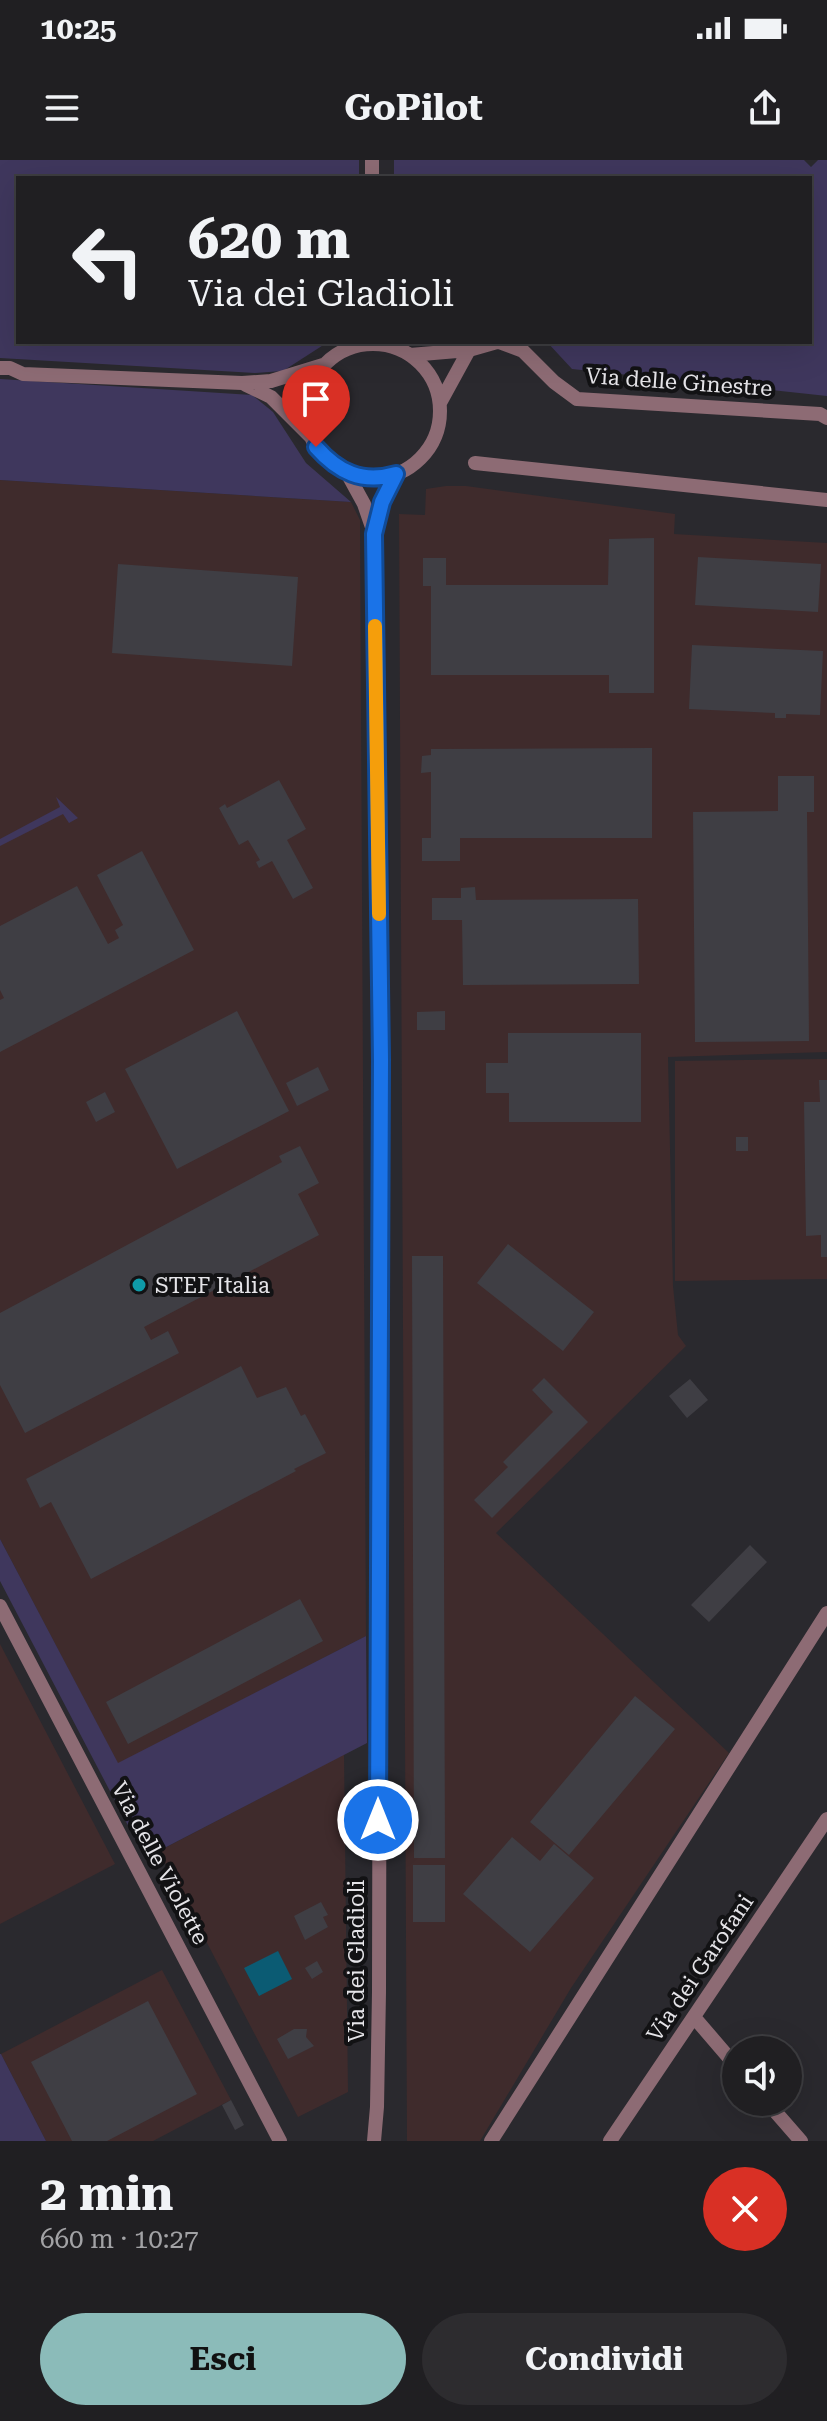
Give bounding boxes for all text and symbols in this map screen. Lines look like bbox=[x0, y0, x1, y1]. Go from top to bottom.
text: 10:25 bbox=[40, 11, 117, 46]
icon: menu bbox=[40, 86, 84, 130]
icon: share bbox=[743, 86, 787, 130]
text: GoPilot bbox=[344, 87, 483, 129]
text: 620 m bbox=[188, 206, 350, 272]
icon: left bbox=[56, 208, 160, 312]
text: Via dei Gladioli bbox=[188, 273, 454, 315]
street label: Via delle Ginestre bbox=[585, 363, 773, 401]
pin bbox=[282, 365, 350, 447]
icon: arrive bbox=[294, 377, 338, 421]
place label: STEF Italia bbox=[155, 1273, 270, 1298]
marker: STEF Italia bbox=[130, 1276, 148, 1294]
street label: Via delle Violette bbox=[107, 1778, 213, 1948]
position arrow bbox=[336, 1778, 420, 1862]
street label: Via dei Gladioli bbox=[344, 1880, 369, 2042]
street label: Via dei Garofani bbox=[642, 1890, 758, 2046]
map controls bbox=[722, 2036, 802, 2116]
button: sound bbox=[722, 2036, 802, 2116]
text: 2 min bbox=[40, 2166, 173, 2222]
button: close bbox=[703, 2167, 787, 2251]
text: 660 m · 10:27 bbox=[40, 2224, 199, 2254]
button: Esci bbox=[40, 2313, 406, 2405]
button: Condividi bbox=[422, 2313, 787, 2405]

